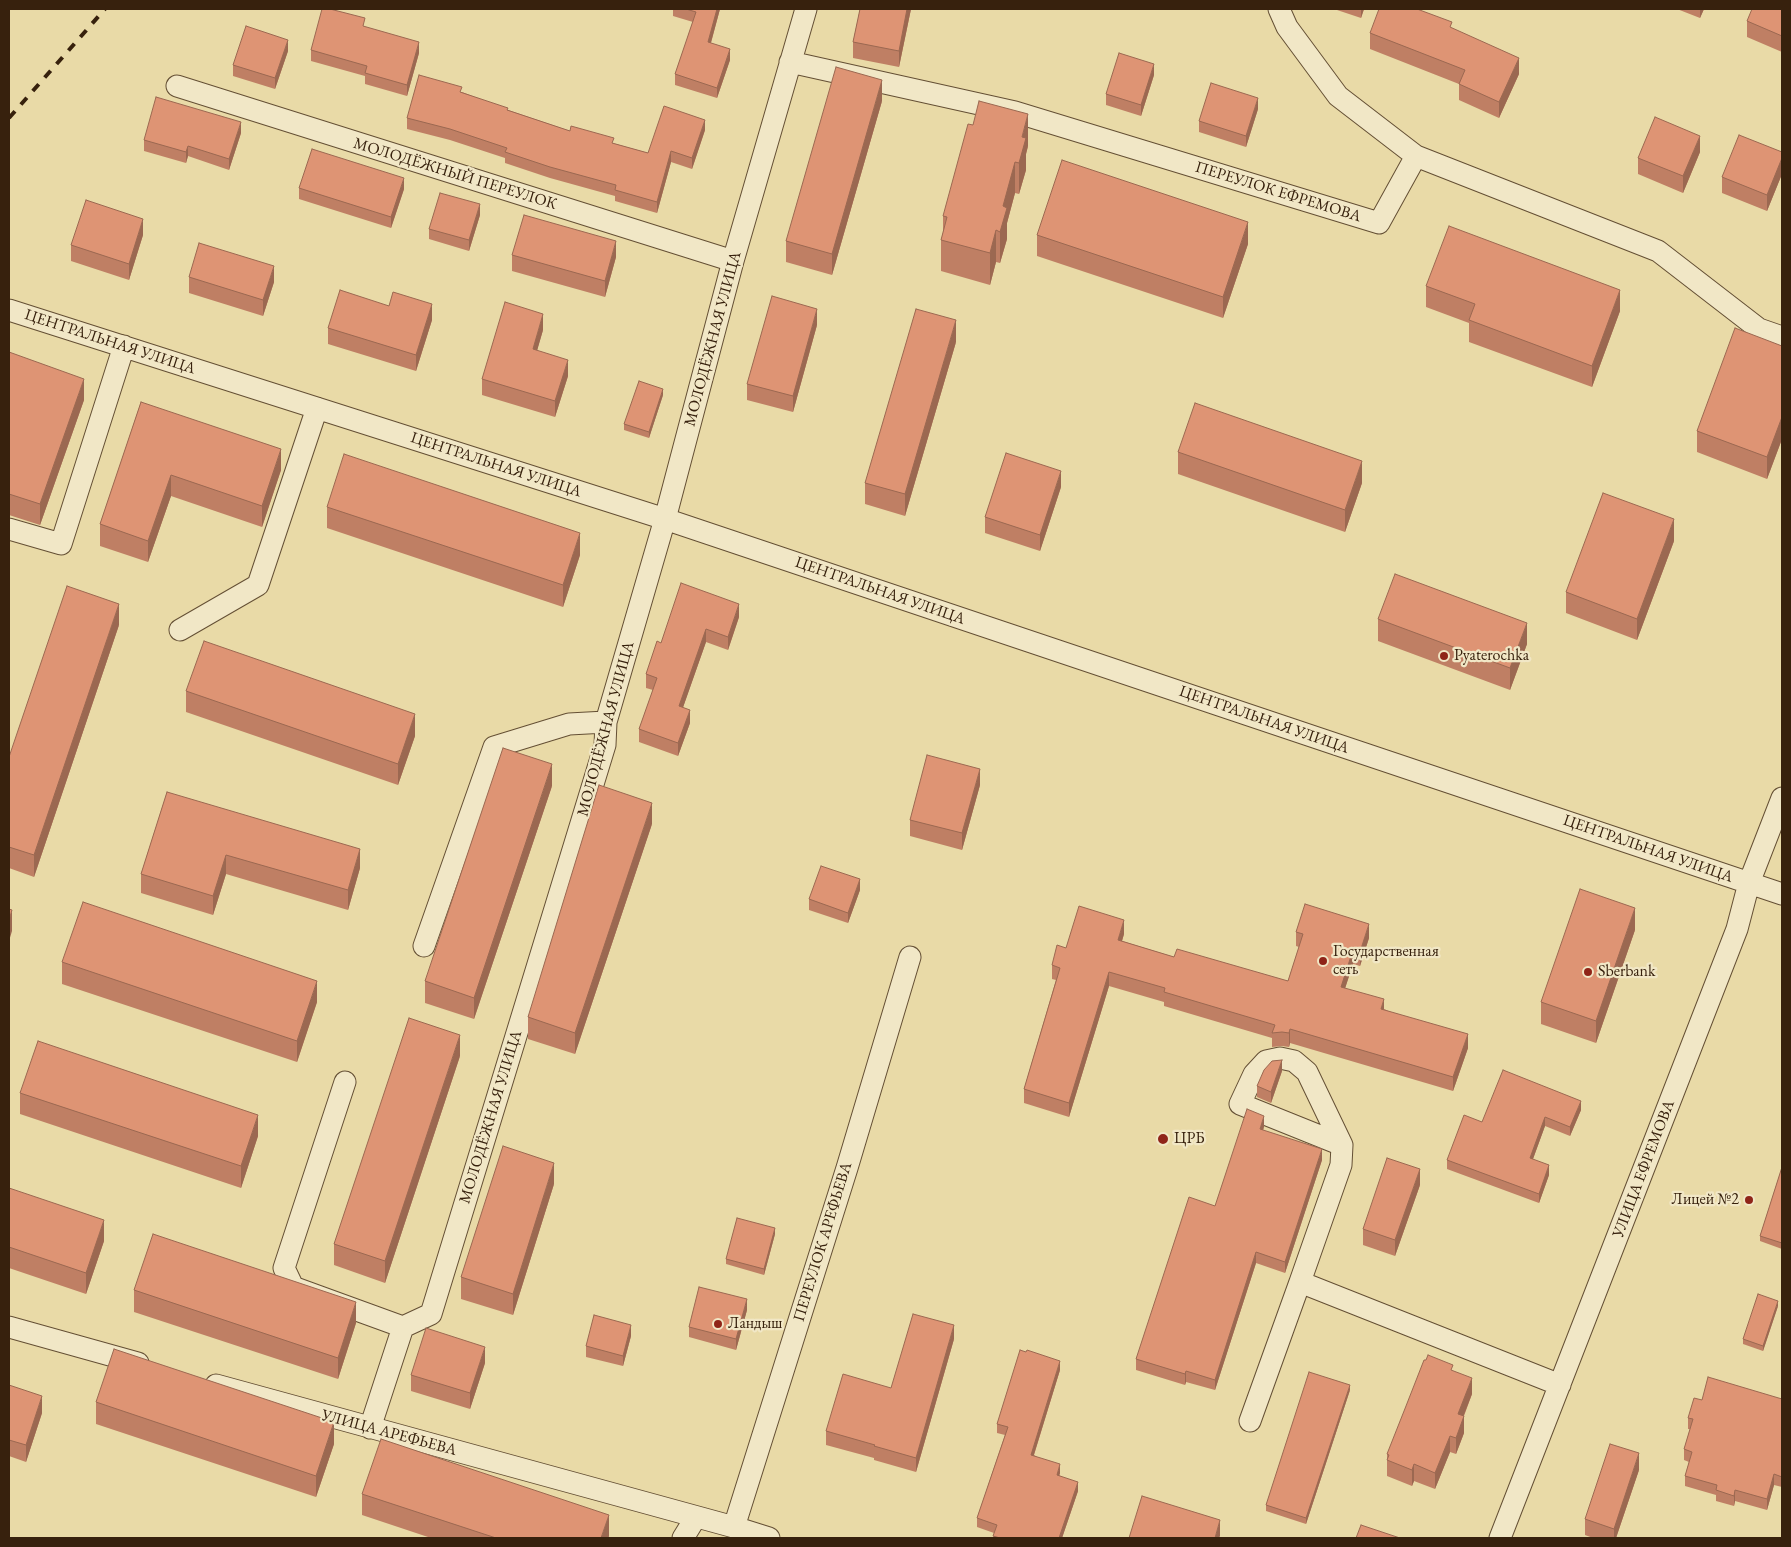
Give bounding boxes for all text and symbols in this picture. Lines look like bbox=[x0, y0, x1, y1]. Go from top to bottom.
street label: МОЛОДЁЖНЫЙ ПЕРЕУЛОК bbox=[351, 134, 559, 214]
street label: ПЕРЕУЛОК ЕФРЕМОВА bbox=[1193, 158, 1363, 226]
street label: МОЛОДЁЖНАЯ УЛИЦА bbox=[680, 249, 746, 429]
street label: ЦЕНТРАЛЬНАЯ УЛИЦА bbox=[22, 305, 198, 379]
street label: ЦЕНТРАЛЬНАЯ УЛИЦА bbox=[408, 428, 584, 502]
street label: ЦЕНТРАЛЬНАЯ УЛИЦА bbox=[792, 553, 968, 629]
street label: МОЛОДЁЖНАЯ УЛИЦА bbox=[573, 639, 639, 819]
place label: Pyaterochka bbox=[1454, 646, 1529, 666]
marker: Pyaterochka bbox=[1438, 650, 1450, 662]
street label: ЦЕНТРАЛЬНАЯ УЛИЦА bbox=[1176, 682, 1352, 758]
street label: ЦЕНТРАЛЬНАЯ УЛИЦА bbox=[1560, 811, 1736, 887]
place label: Государственная сеть bbox=[1333, 942, 1439, 980]
marker: Государственная сеть bbox=[1317, 955, 1329, 967]
place label: Sberbank bbox=[1598, 962, 1656, 982]
marker: Sberbank bbox=[1582, 966, 1594, 978]
street label: МОЛОДЁЖНАЯ УЛИЦА bbox=[455, 1028, 527, 1206]
street label: УЛИЦА ЕФРЕМОВА bbox=[1609, 1097, 1679, 1241]
place label: ЦРБ bbox=[1174, 1129, 1205, 1149]
marker: ЦРБ bbox=[1156, 1132, 1170, 1146]
street label: ПЕРЕУЛОК АРЕФЬЕВА bbox=[790, 1160, 856, 1324]
place label: Лицей №2 bbox=[1672, 1190, 1739, 1210]
marker: Лицей №2 bbox=[1743, 1194, 1755, 1206]
place label: Ландыш bbox=[728, 1314, 782, 1334]
marker: Ландыш bbox=[712, 1318, 724, 1330]
street label: УЛИЦА АРЕФЬЕВА bbox=[319, 1406, 459, 1460]

